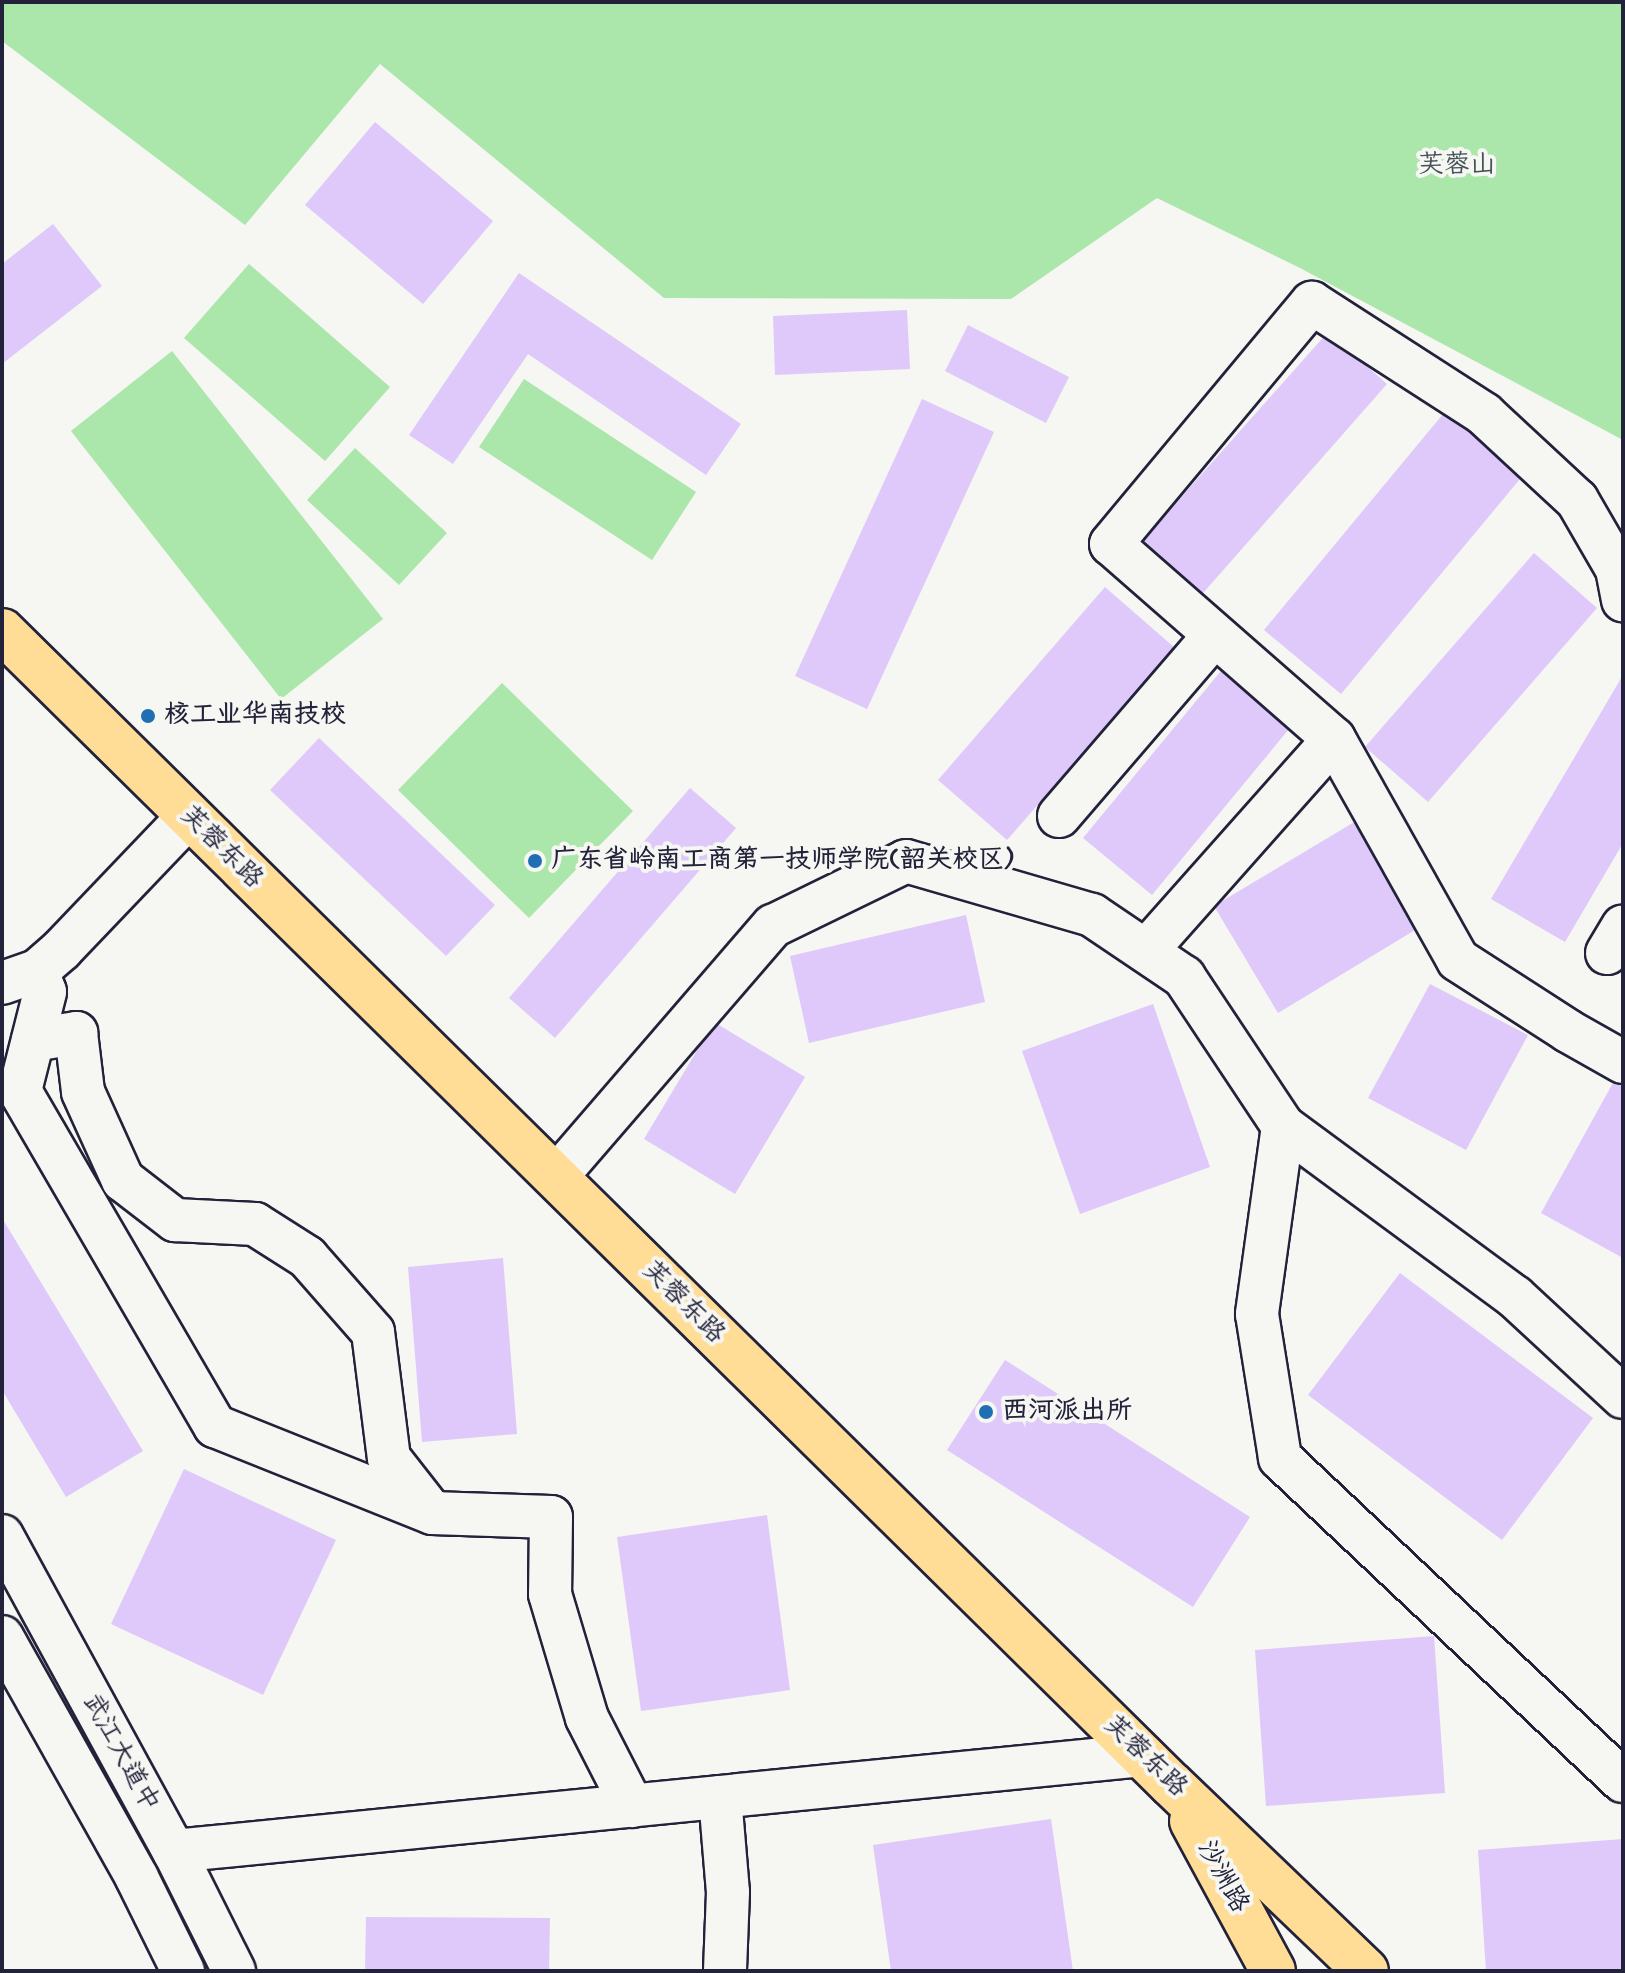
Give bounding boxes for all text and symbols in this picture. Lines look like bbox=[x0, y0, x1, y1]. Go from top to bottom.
park label: 芙蓉山 bbox=[1418, 150, 1496, 182]
place label: 核工业华南技校 bbox=[164, 700, 346, 732]
marker: 核工业华南技校 bbox=[139, 707, 157, 725]
street label: 芙蓉东路 bbox=[173, 800, 269, 896]
place label: 广东省岭南工商第一技师学院(韶关校区) bbox=[551, 845, 1013, 877]
marker: 广东省岭南工商第一技师学院(韶关校区) bbox=[526, 852, 544, 870]
street label: 芙蓉东路 bbox=[635, 1255, 731, 1351]
place label: 西河派出所 bbox=[1002, 1396, 1132, 1428]
marker: 西河派出所 bbox=[977, 1403, 995, 1421]
street label: 武江大道中 bbox=[75, 1689, 165, 1817]
street label: 芙蓉东路 bbox=[1097, 1710, 1193, 1804]
street label: 沙洲路 bbox=[1189, 1835, 1255, 1919]

